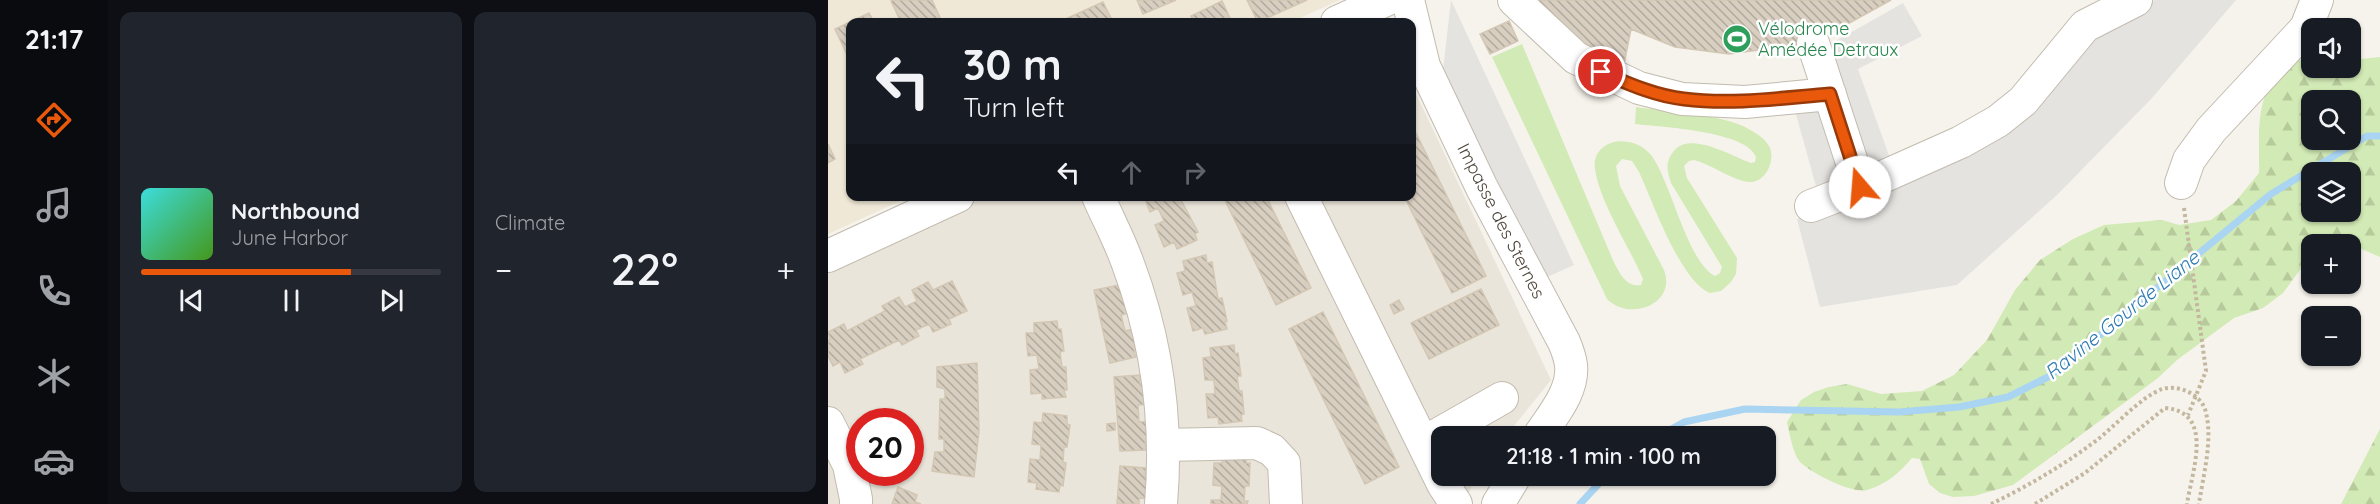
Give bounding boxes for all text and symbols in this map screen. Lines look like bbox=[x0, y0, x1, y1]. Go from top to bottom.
place label: Vélodrome Amédée Detraux bbox=[1758, 17, 1898, 61]
map controls bbox=[2301, 18, 2361, 366]
button: sound bbox=[2301, 18, 2361, 78]
text: 21:17 bbox=[25, 22, 83, 56]
sports icon: Vélodrome Amédée Detraux bbox=[1721, 23, 1753, 55]
text: 30 m bbox=[963, 38, 1062, 91]
icon: left bbox=[864, 42, 942, 120]
pin bbox=[1575, 46, 1626, 97]
icon: arrive bbox=[1584, 55, 1617, 88]
text: Turn left bbox=[963, 90, 1065, 124]
button: search bbox=[2301, 90, 2361, 150]
icon: directions bbox=[33, 99, 75, 141]
street label: Impasse des Sternes bbox=[1452, 139, 1551, 302]
position arrow bbox=[1828, 155, 1892, 219]
icon: left bbox=[1052, 156, 1085, 189]
icon: ahead bbox=[1115, 156, 1148, 189]
icon: right bbox=[1178, 156, 1211, 189]
button: layers bbox=[2301, 162, 2361, 222]
icon: music bbox=[33, 184, 75, 226]
text: Northbound bbox=[231, 197, 360, 225]
text: Climate bbox=[495, 210, 565, 235]
text: June Harbor bbox=[231, 225, 348, 250]
button: + bbox=[2301, 234, 2361, 294]
text: 22° bbox=[611, 240, 678, 296]
water label: Ravine Gourde Liane bbox=[2039, 244, 2205, 385]
text: − bbox=[495, 249, 512, 290]
text: + bbox=[776, 249, 795, 290]
icon: phone bbox=[33, 270, 75, 312]
icon: previous bbox=[175, 284, 208, 317]
icon: pause bbox=[275, 284, 308, 317]
icon: next bbox=[375, 284, 408, 317]
button: − bbox=[2301, 306, 2361, 366]
icon: climate bbox=[33, 355, 75, 397]
speed limit sign: 20 bbox=[846, 408, 924, 486]
icon: car bbox=[33, 440, 75, 482]
text: 21:18 · 1 min · 100 m bbox=[1506, 442, 1701, 470]

